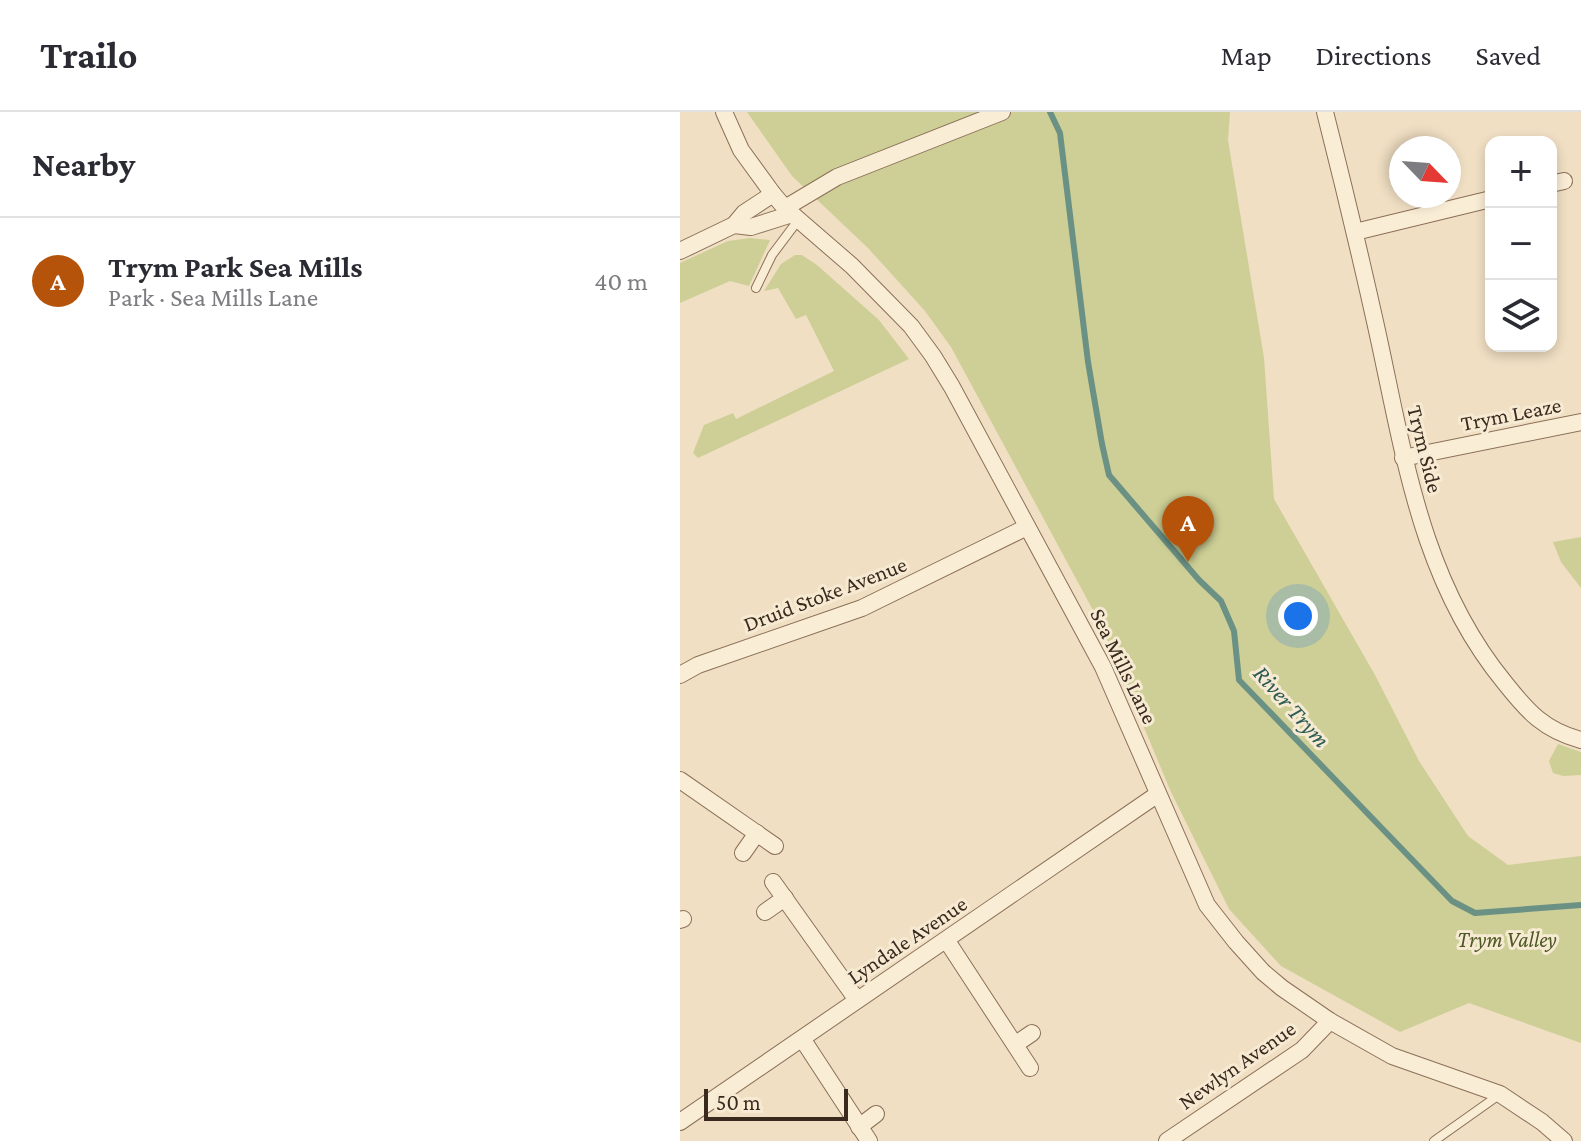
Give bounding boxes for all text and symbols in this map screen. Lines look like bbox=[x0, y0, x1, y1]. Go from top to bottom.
text: Trailo bbox=[40, 34, 138, 76]
text: Map bbox=[1221, 40, 1272, 71]
text: Directions bbox=[1316, 40, 1431, 71]
text: Saved bbox=[1475, 40, 1541, 71]
north arrow bbox=[1389, 136, 1461, 208]
map controls bbox=[1485, 136, 1557, 352]
button: + bbox=[1485, 136, 1557, 208]
text: Nearby bbox=[32, 146, 135, 183]
button: − bbox=[1485, 208, 1557, 280]
text: Trym Park Sea Mills bbox=[108, 250, 362, 283]
text: A bbox=[50, 267, 66, 296]
text: 40 m bbox=[594, 267, 648, 296]
button: layers bbox=[1485, 280, 1557, 352]
text: Park · Sea Mills Lane bbox=[108, 283, 318, 312]
street label: Trym Leaze bbox=[1459, 392, 1563, 436]
street label: Trym Side bbox=[1402, 403, 1448, 495]
pin: A bbox=[1162, 496, 1214, 562]
street label: Druid Stoke Avenue bbox=[740, 551, 910, 637]
your location bbox=[1278, 596, 1318, 636]
street label: Sea Mills Lane bbox=[1085, 604, 1163, 728]
water label: River Trym bbox=[1248, 659, 1336, 753]
street label: Lyndale Avenue bbox=[843, 891, 971, 989]
park label: Trym Valley bbox=[1457, 927, 1557, 952]
street label: Newlyn Avenue bbox=[1174, 1016, 1300, 1114]
scale bar bbox=[704, 1085, 848, 1121]
text: 50 m bbox=[716, 1090, 761, 1115]

